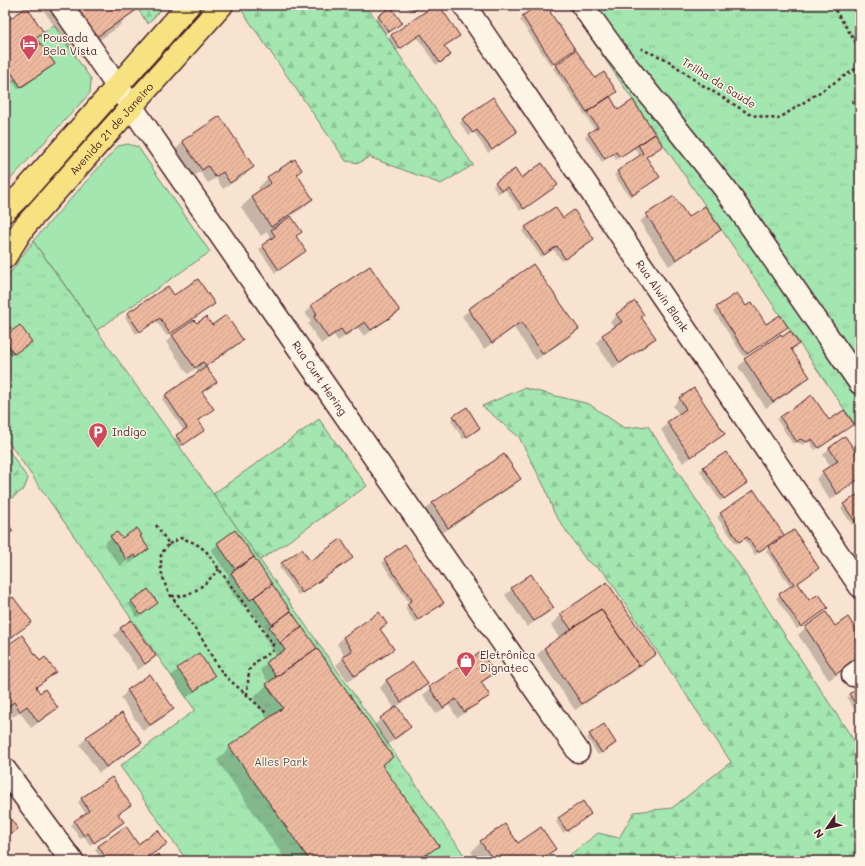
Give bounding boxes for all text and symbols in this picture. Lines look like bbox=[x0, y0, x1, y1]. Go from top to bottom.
place label: Pousada Bela Vista bbox=[43, 30, 97, 58]
hotel icon: Pousada Bela Vista bbox=[18, 33, 40, 61]
street label: Trilha da Saúde bbox=[679, 54, 759, 111]
street label: Avenida 21 de Janeiro bbox=[66, 79, 157, 178]
street label: Rua Alwin Blank bbox=[633, 257, 693, 335]
street label: Rua Curt Hering bbox=[289, 338, 351, 418]
parking icon: Indigo bbox=[87, 421, 109, 449]
place label: Indigo bbox=[112, 424, 147, 439]
place label: Eletrônica Dignatec bbox=[480, 647, 536, 675]
shop icon: Eletrônica Dignatec bbox=[455, 650, 477, 678]
park label: Alles Park bbox=[254, 754, 308, 769]
north arrow bbox=[807, 808, 847, 848]
text: N bbox=[810, 826, 827, 842]

